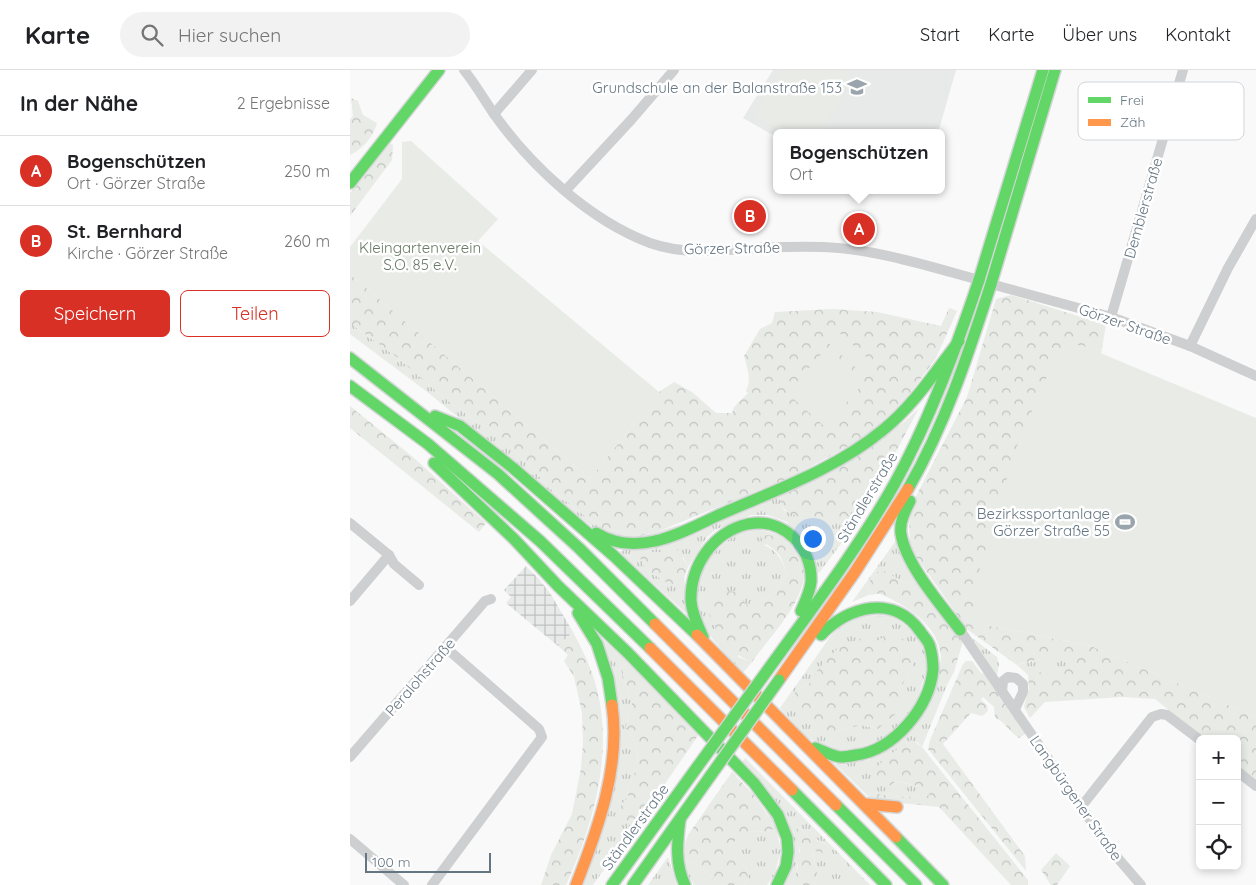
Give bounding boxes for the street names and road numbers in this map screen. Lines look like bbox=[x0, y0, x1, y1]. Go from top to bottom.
street label: Demblerstraße bbox=[1120, 155, 1166, 261]
street label: Görzer Straße bbox=[684, 238, 780, 258]
street label: Görzer Straße bbox=[1076, 299, 1174, 349]
street label: Ständlerstraße bbox=[833, 448, 901, 546]
street label: Peralohstraße bbox=[381, 634, 459, 720]
street label: Langbürgener Straße bbox=[1026, 732, 1126, 864]
street label: Ständlerstraße bbox=[597, 780, 673, 874]

